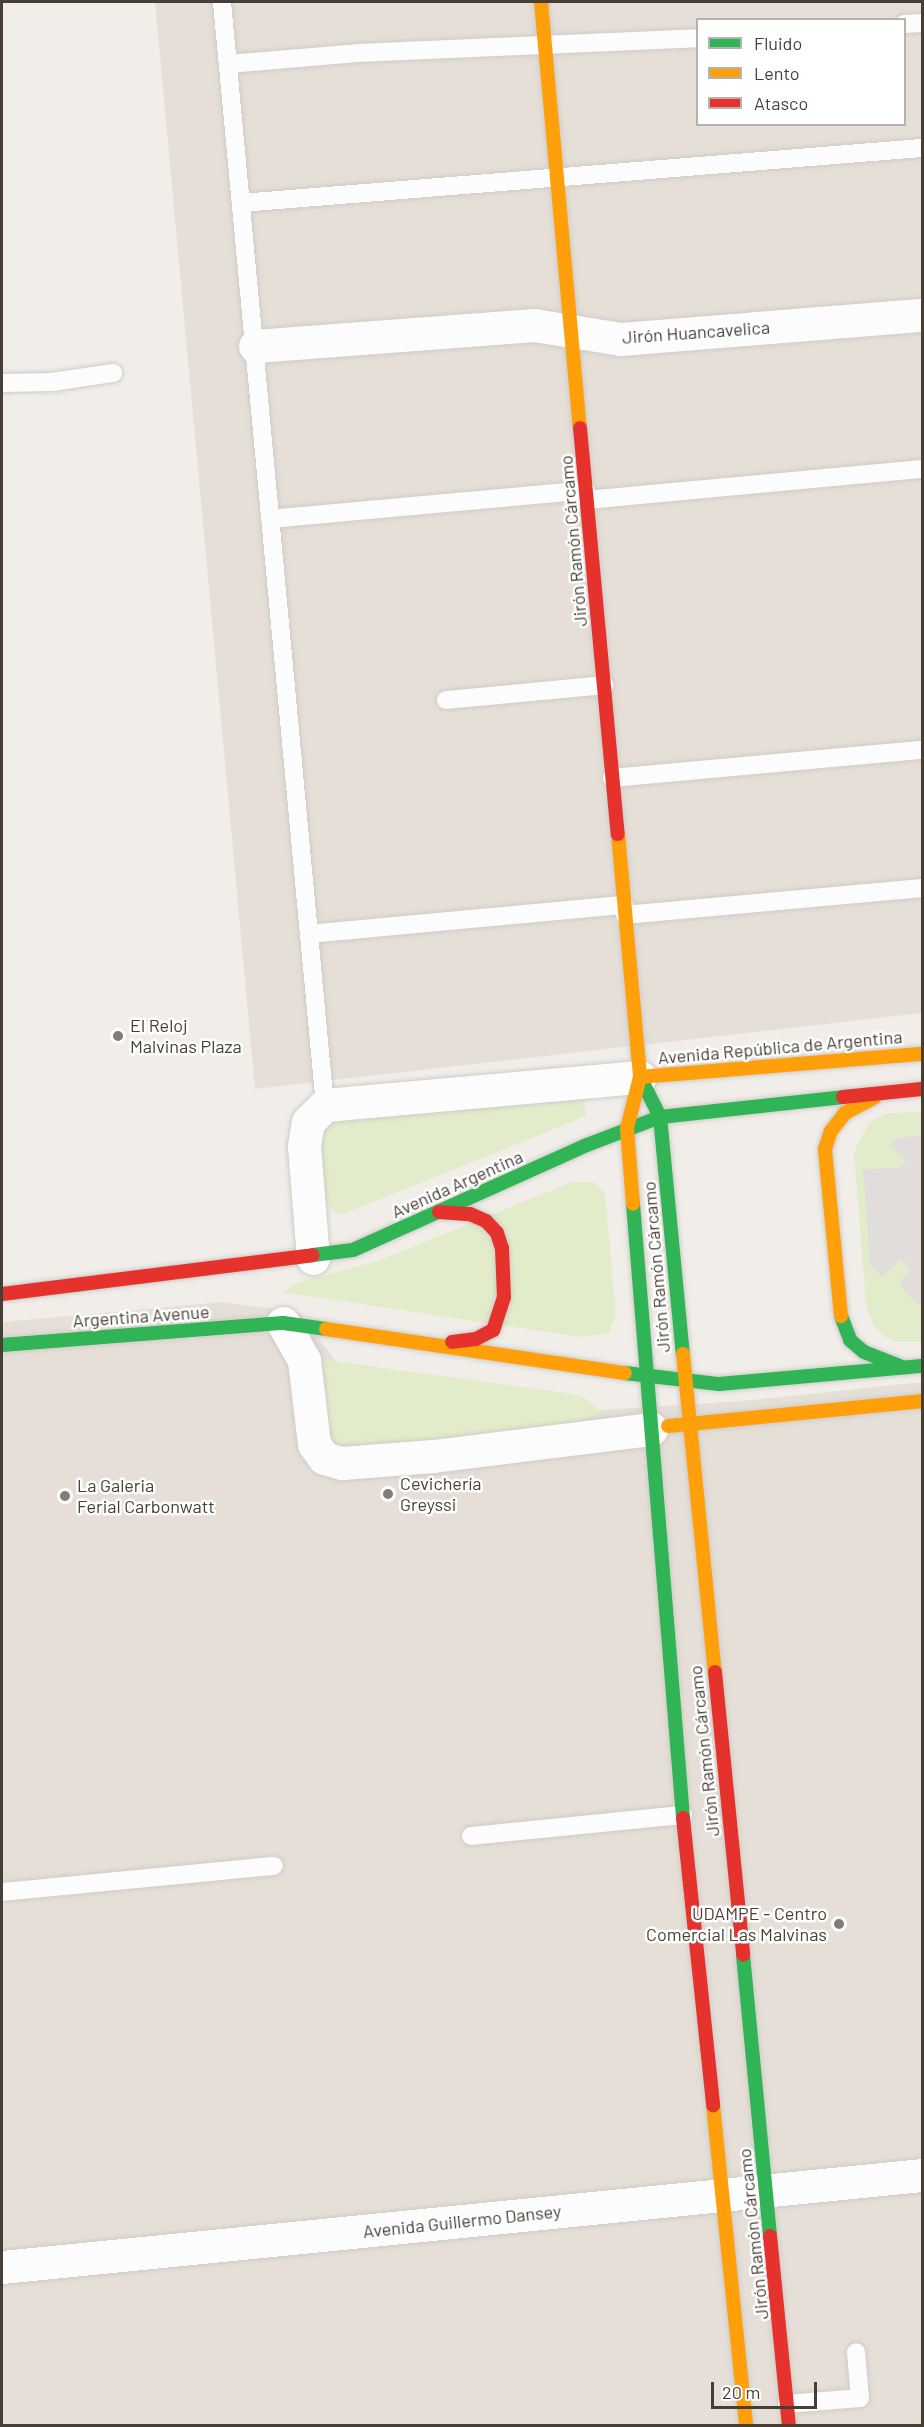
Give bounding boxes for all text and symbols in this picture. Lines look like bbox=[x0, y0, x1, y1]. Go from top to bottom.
legend bbox=[696, 18, 906, 126]
text: Fluido bbox=[754, 32, 802, 54]
text: Lento bbox=[754, 62, 800, 84]
text: Atasco bbox=[754, 92, 808, 114]
street label: Jirón Huancavelica bbox=[621, 316, 771, 348]
street label: Jirón Ramón Cárcamo bbox=[555, 454, 591, 628]
place label: El Reloj Malvinas Plaza bbox=[130, 1015, 242, 1058]
street label: Avenida República de Argentina bbox=[657, 1026, 903, 1068]
marker: El Reloj Malvinas Plaza bbox=[111, 1029, 125, 1043]
street label: Avenida Argentina bbox=[388, 1145, 526, 1223]
street label: Jirón Ramón Cárcamo bbox=[638, 1180, 674, 1354]
street label: Argentina Avenue bbox=[72, 1300, 210, 1332]
place label: Cevichería Greyssi bbox=[400, 1473, 482, 1516]
place label: La Galeria Ferial Carbonwatt bbox=[77, 1475, 215, 1518]
marker: Cevichería Greyssi bbox=[381, 1487, 395, 1501]
marker: La Galeria Ferial Carbonwatt bbox=[58, 1489, 72, 1503]
street label: Jirón Ramón Cárcamo bbox=[684, 1664, 724, 1838]
place label: UDAMPE - Centro Comercial Las Malvinas bbox=[646, 1903, 827, 1946]
marker: UDAMPE - Centro Comercial Las Malvinas bbox=[832, 1917, 846, 1931]
street label: Jirón Ramón Cárcamo bbox=[733, 2147, 773, 2321]
street label: Avenida Guillermo Dansey bbox=[362, 2200, 562, 2242]
scale bar bbox=[714, 2370, 820, 2408]
text: 20 m bbox=[722, 2381, 760, 2403]

